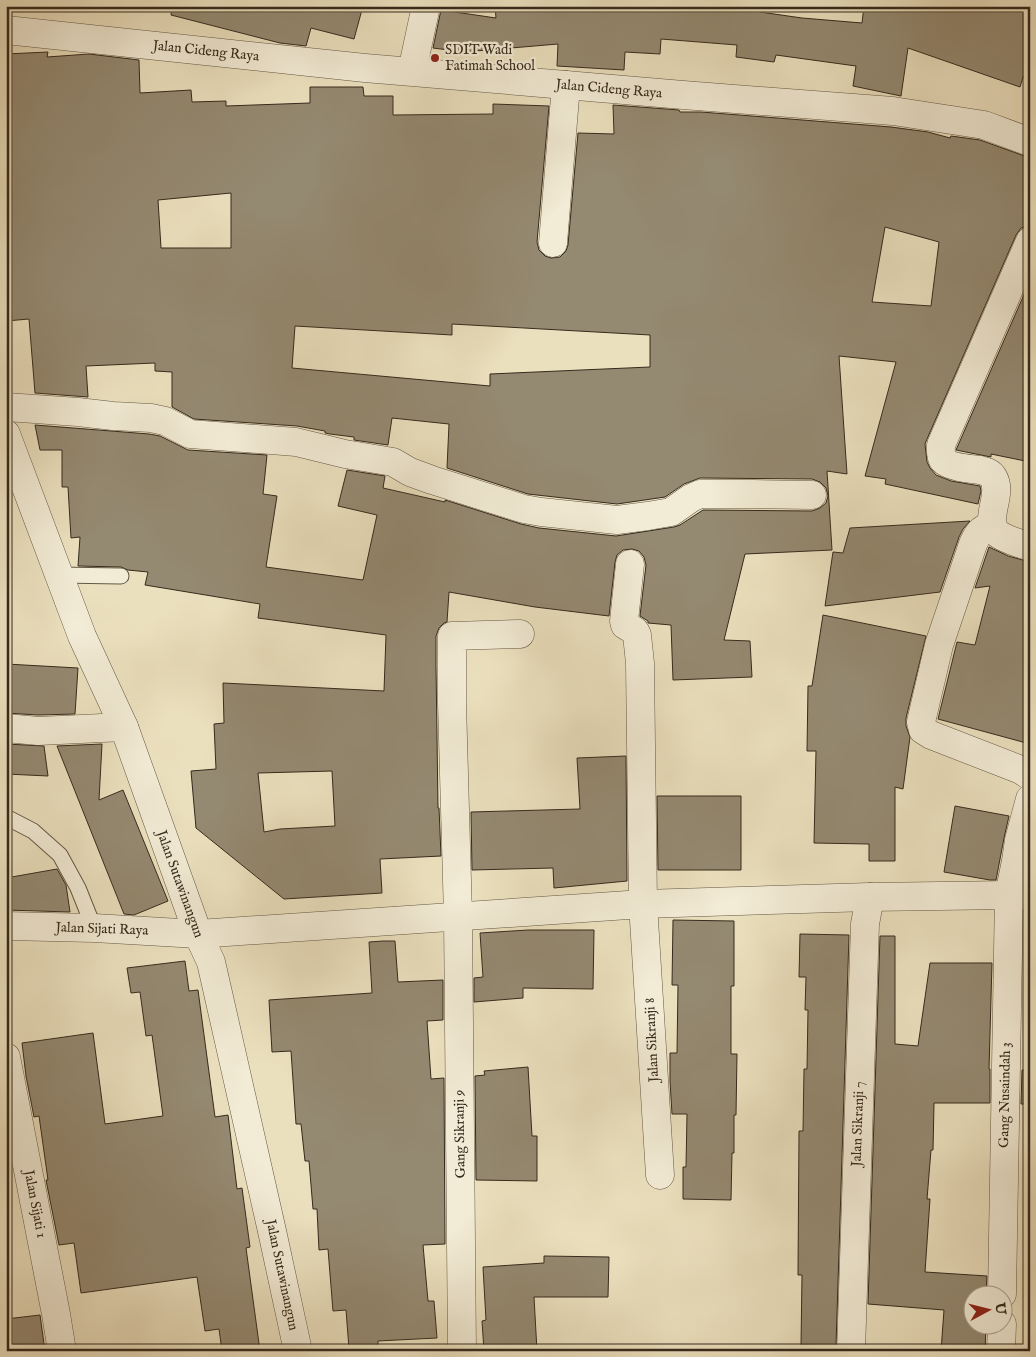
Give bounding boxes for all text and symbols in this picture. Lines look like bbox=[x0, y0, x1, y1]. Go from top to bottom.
street label: Jalan Cideng Raya bbox=[150, 36, 261, 66]
place label: SDIT Wadi Fatimah School bbox=[445, 41, 535, 75]
marker: SDIT Wadi Fatimah School bbox=[429, 52, 441, 64]
street label: Jalan Cideng Raya bbox=[553, 75, 664, 103]
street label: Jalan Sutawinangun bbox=[152, 826, 208, 941]
street label: Jalan Sijati Raya bbox=[53, 918, 150, 940]
street label: Jalan Sikranji 8 bbox=[641, 997, 663, 1085]
street label: Gang Nusaindah 3 bbox=[995, 1042, 1015, 1148]
street label: Jalan Sikranji 7 bbox=[847, 1081, 868, 1169]
street label: Gang Sikranji 9 bbox=[450, 1090, 470, 1178]
street label: Jalan Sijati 1 bbox=[19, 1167, 50, 1240]
street label: Jalan Sutawinangun bbox=[261, 1216, 303, 1333]
north arrow bbox=[964, 1284, 1014, 1334]
text: U bbox=[990, 1301, 1010, 1317]

